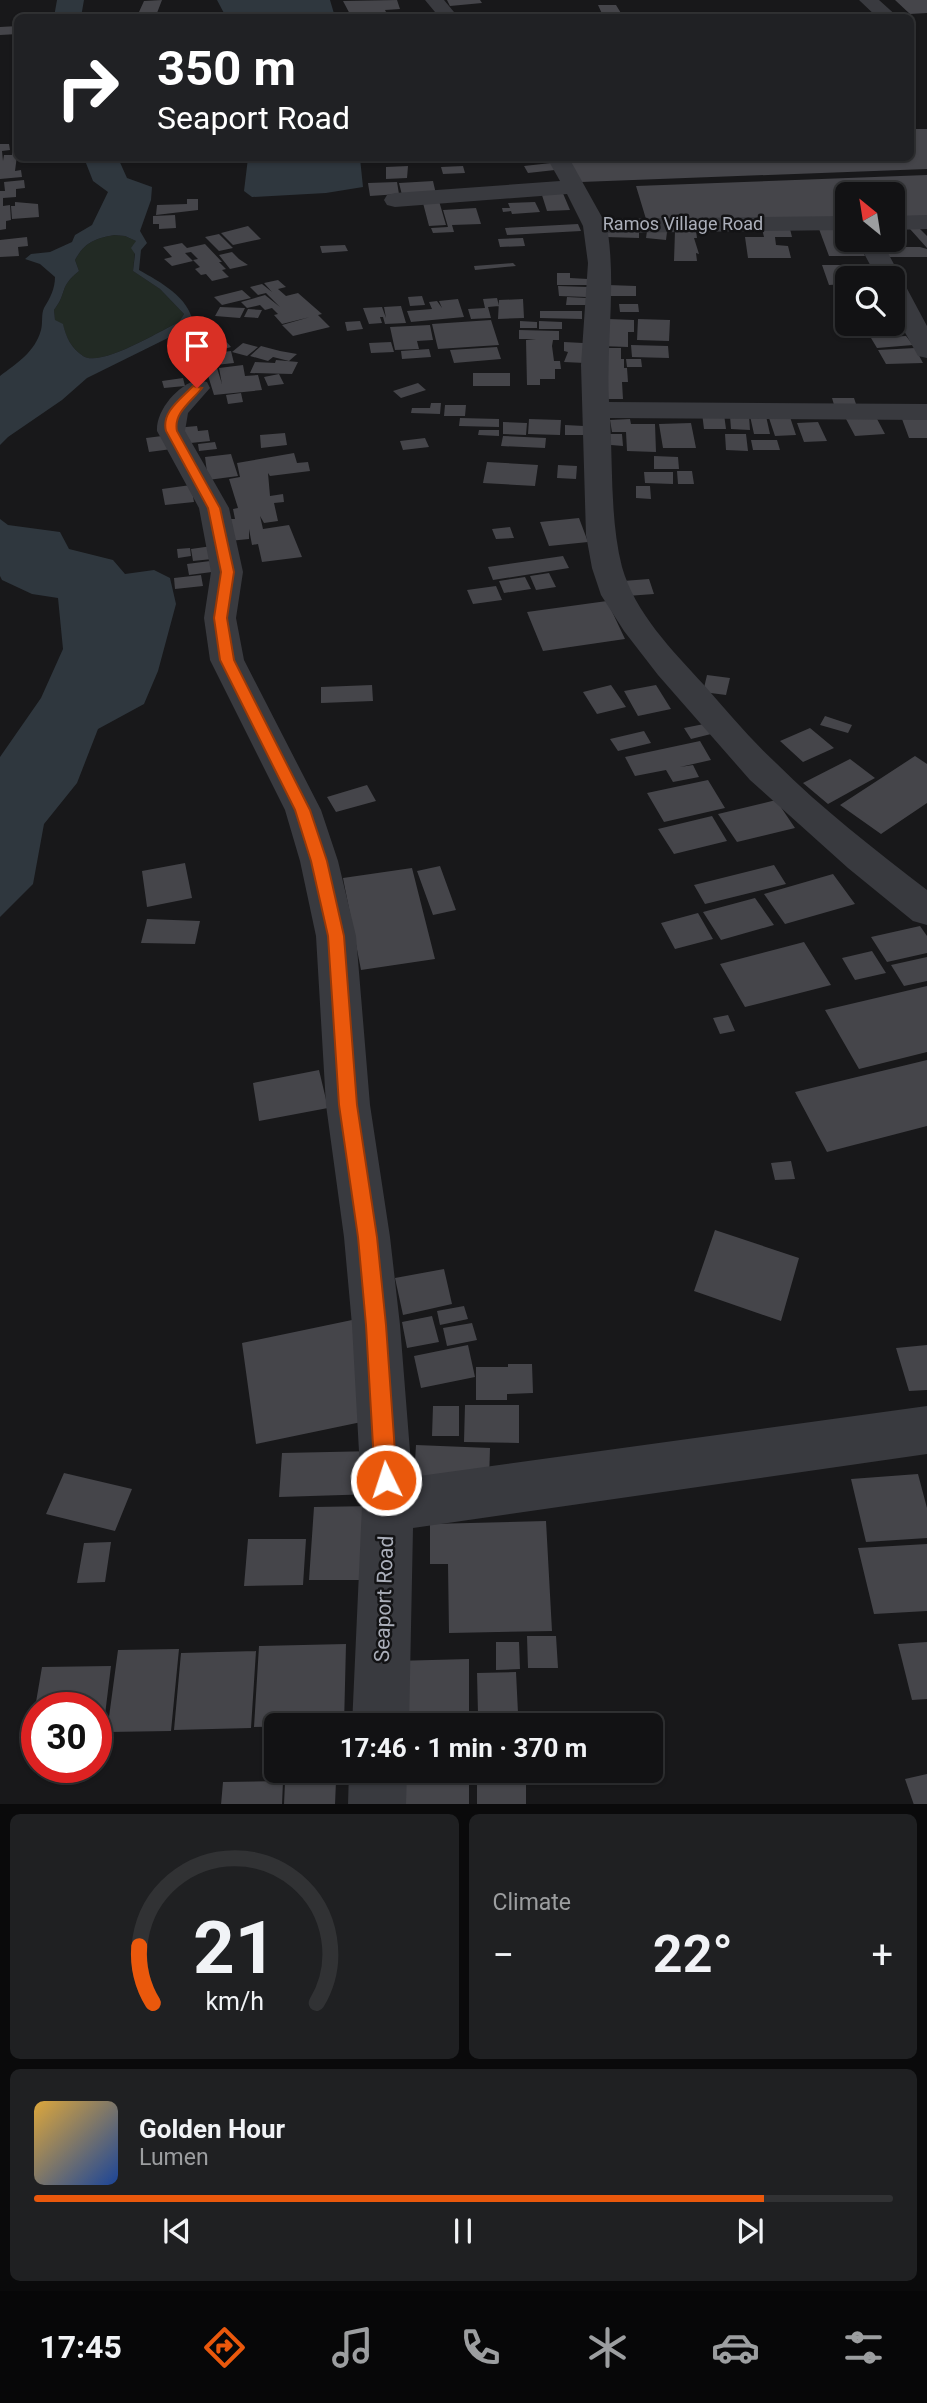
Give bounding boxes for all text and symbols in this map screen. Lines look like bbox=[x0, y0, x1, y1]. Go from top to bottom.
text: 350 m bbox=[157, 40, 296, 97]
icon: right bbox=[42, 42, 133, 133]
text: Seaport Road bbox=[157, 99, 350, 137]
north arrow bbox=[835, 182, 905, 252]
map controls bbox=[835, 182, 905, 336]
street label: Ramos Village Road bbox=[603, 213, 763, 234]
button: search bbox=[835, 266, 905, 336]
pin bbox=[167, 316, 227, 388]
icon: arrive bbox=[178, 327, 216, 365]
position arrow bbox=[349, 1443, 423, 1517]
street label: Seaport Road bbox=[370, 1535, 398, 1663]
speed limit sign: 30 bbox=[21, 1692, 112, 1783]
text: 17:46 · 1 min · 370 m bbox=[340, 1733, 587, 1763]
text: Climate bbox=[493, 1889, 571, 1916]
text: 21 bbox=[192, 1905, 276, 1991]
text: 22° bbox=[653, 1924, 733, 1985]
text: − bbox=[493, 1933, 514, 1977]
text: + bbox=[871, 1933, 893, 1977]
text: km/h bbox=[205, 1986, 264, 2015]
text: Golden Hour bbox=[139, 2114, 285, 2144]
text: Lumen bbox=[139, 2144, 209, 2171]
icon: previous bbox=[158, 2212, 196, 2250]
icon: pause bbox=[444, 2212, 482, 2250]
icon: next bbox=[731, 2212, 769, 2250]
icon: directions bbox=[200, 2323, 249, 2372]
icon: music bbox=[328, 2323, 377, 2372]
icon: phone bbox=[456, 2323, 505, 2372]
icon: climate bbox=[583, 2323, 632, 2372]
icon: car bbox=[711, 2323, 760, 2372]
icon: filters bbox=[839, 2323, 888, 2372]
text: 17:45 bbox=[39, 2328, 122, 2366]

